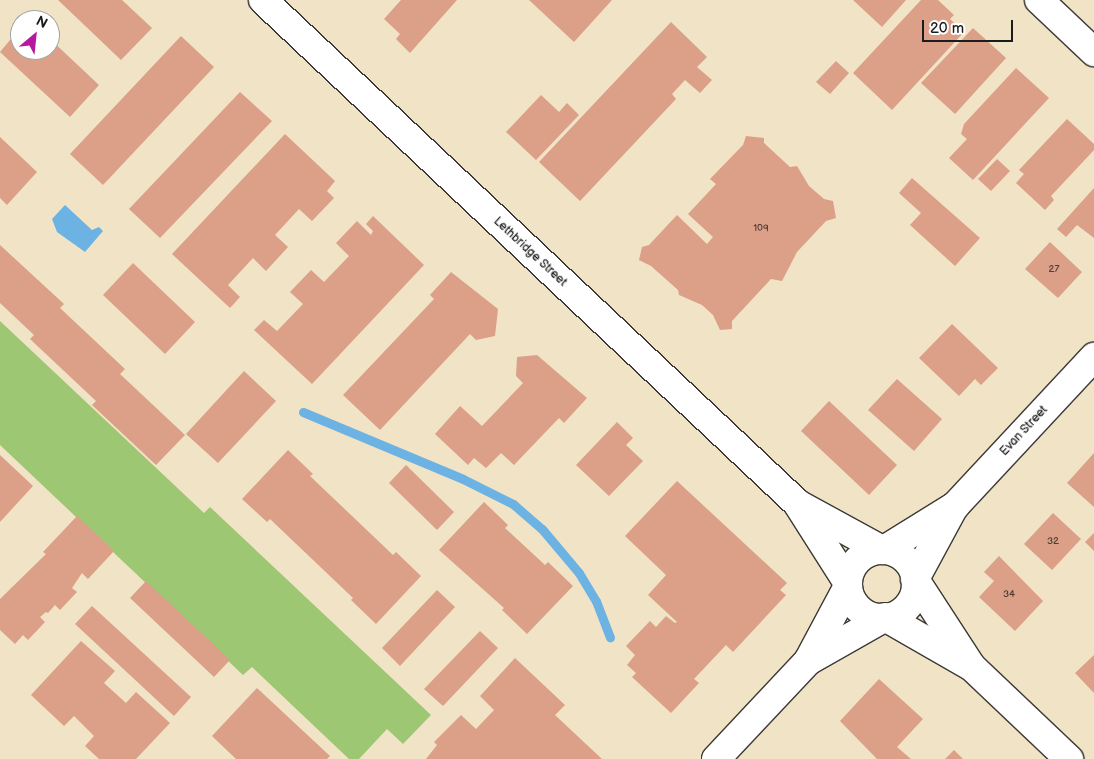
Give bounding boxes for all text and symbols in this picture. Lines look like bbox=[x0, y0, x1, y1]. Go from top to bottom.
north arrow bbox=[10, 10, 60, 60]
scale bar bbox=[924, 10, 1015, 42]
text: N bbox=[33, 12, 50, 32]
text: 20 m bbox=[930, 19, 964, 38]
street label: Lethbridge Street bbox=[490, 214, 570, 290]
house number: 109 bbox=[753, 223, 769, 235]
house number: 27 bbox=[1049, 264, 1059, 276]
street label: Evan Street bbox=[997, 403, 1051, 459]
house number: 32 bbox=[1047, 536, 1059, 548]
house number: 34 bbox=[1003, 589, 1015, 601]

